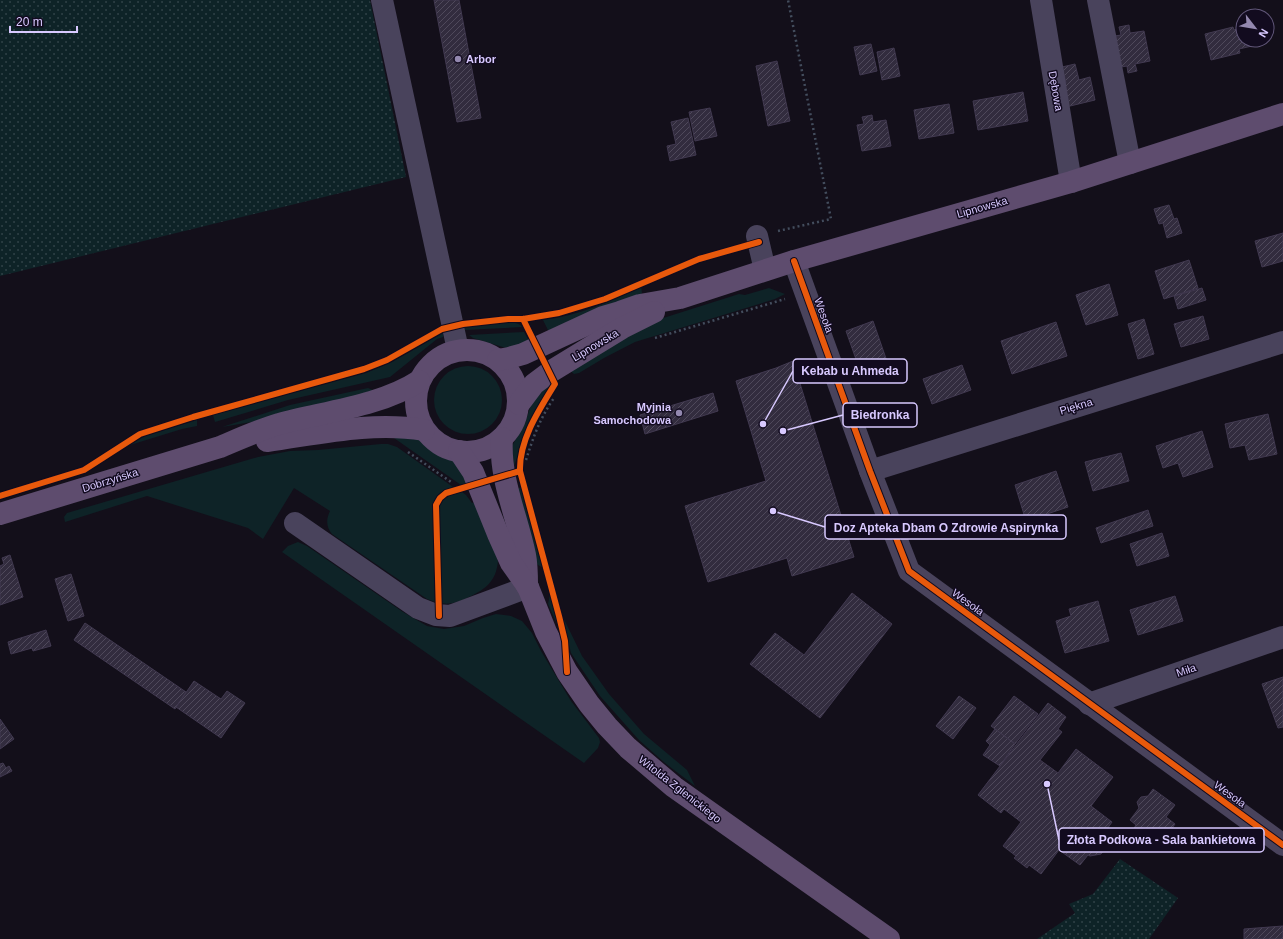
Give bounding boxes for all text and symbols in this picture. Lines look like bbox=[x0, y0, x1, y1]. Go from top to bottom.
scale bar bbox=[10, 8, 77, 34]
north arrow bbox=[1235, 8, 1275, 48]
text: 20 m bbox=[16, 15, 43, 29]
text: N bbox=[1256, 27, 1271, 40]
place label: Arbor bbox=[466, 53, 497, 65]
marker: Arbor bbox=[453, 54, 463, 64]
street label: Dębowa bbox=[1047, 70, 1066, 113]
street label: Lipnowska bbox=[955, 194, 1009, 220]
street label: Wesoła bbox=[812, 296, 836, 335]
street label: Lipnowska bbox=[570, 326, 621, 364]
callout: Kebab u Ahmeda bbox=[793, 359, 907, 383]
text: Kebab u Ahmeda bbox=[801, 364, 899, 378]
street label: Piękna bbox=[1058, 395, 1095, 417]
place label: Myjnia Samochodowa bbox=[593, 401, 672, 426]
callout: Biedronka bbox=[843, 403, 917, 427]
marker: Myjnia Samochodowa bbox=[674, 408, 684, 418]
text: Biedronka bbox=[851, 408, 910, 422]
street label: Dobrzyńska bbox=[80, 466, 140, 494]
callout: Doz Apteka Dbam O Zdrowie Aspirynka bbox=[825, 515, 1066, 539]
text: Doz Apteka Dbam O Zdrowie Aspirynka bbox=[834, 521, 1059, 535]
street label: Wesoła bbox=[950, 586, 987, 618]
street label: Miła bbox=[1175, 661, 1198, 679]
street label: Witolda Zglenickiego bbox=[636, 753, 724, 825]
street label: Wesoła bbox=[1212, 778, 1249, 810]
callout: Złota Podkowa - Sala bankietowa bbox=[1059, 828, 1264, 852]
text: Złota Podkowa - Sala bankietowa bbox=[1067, 833, 1256, 847]

